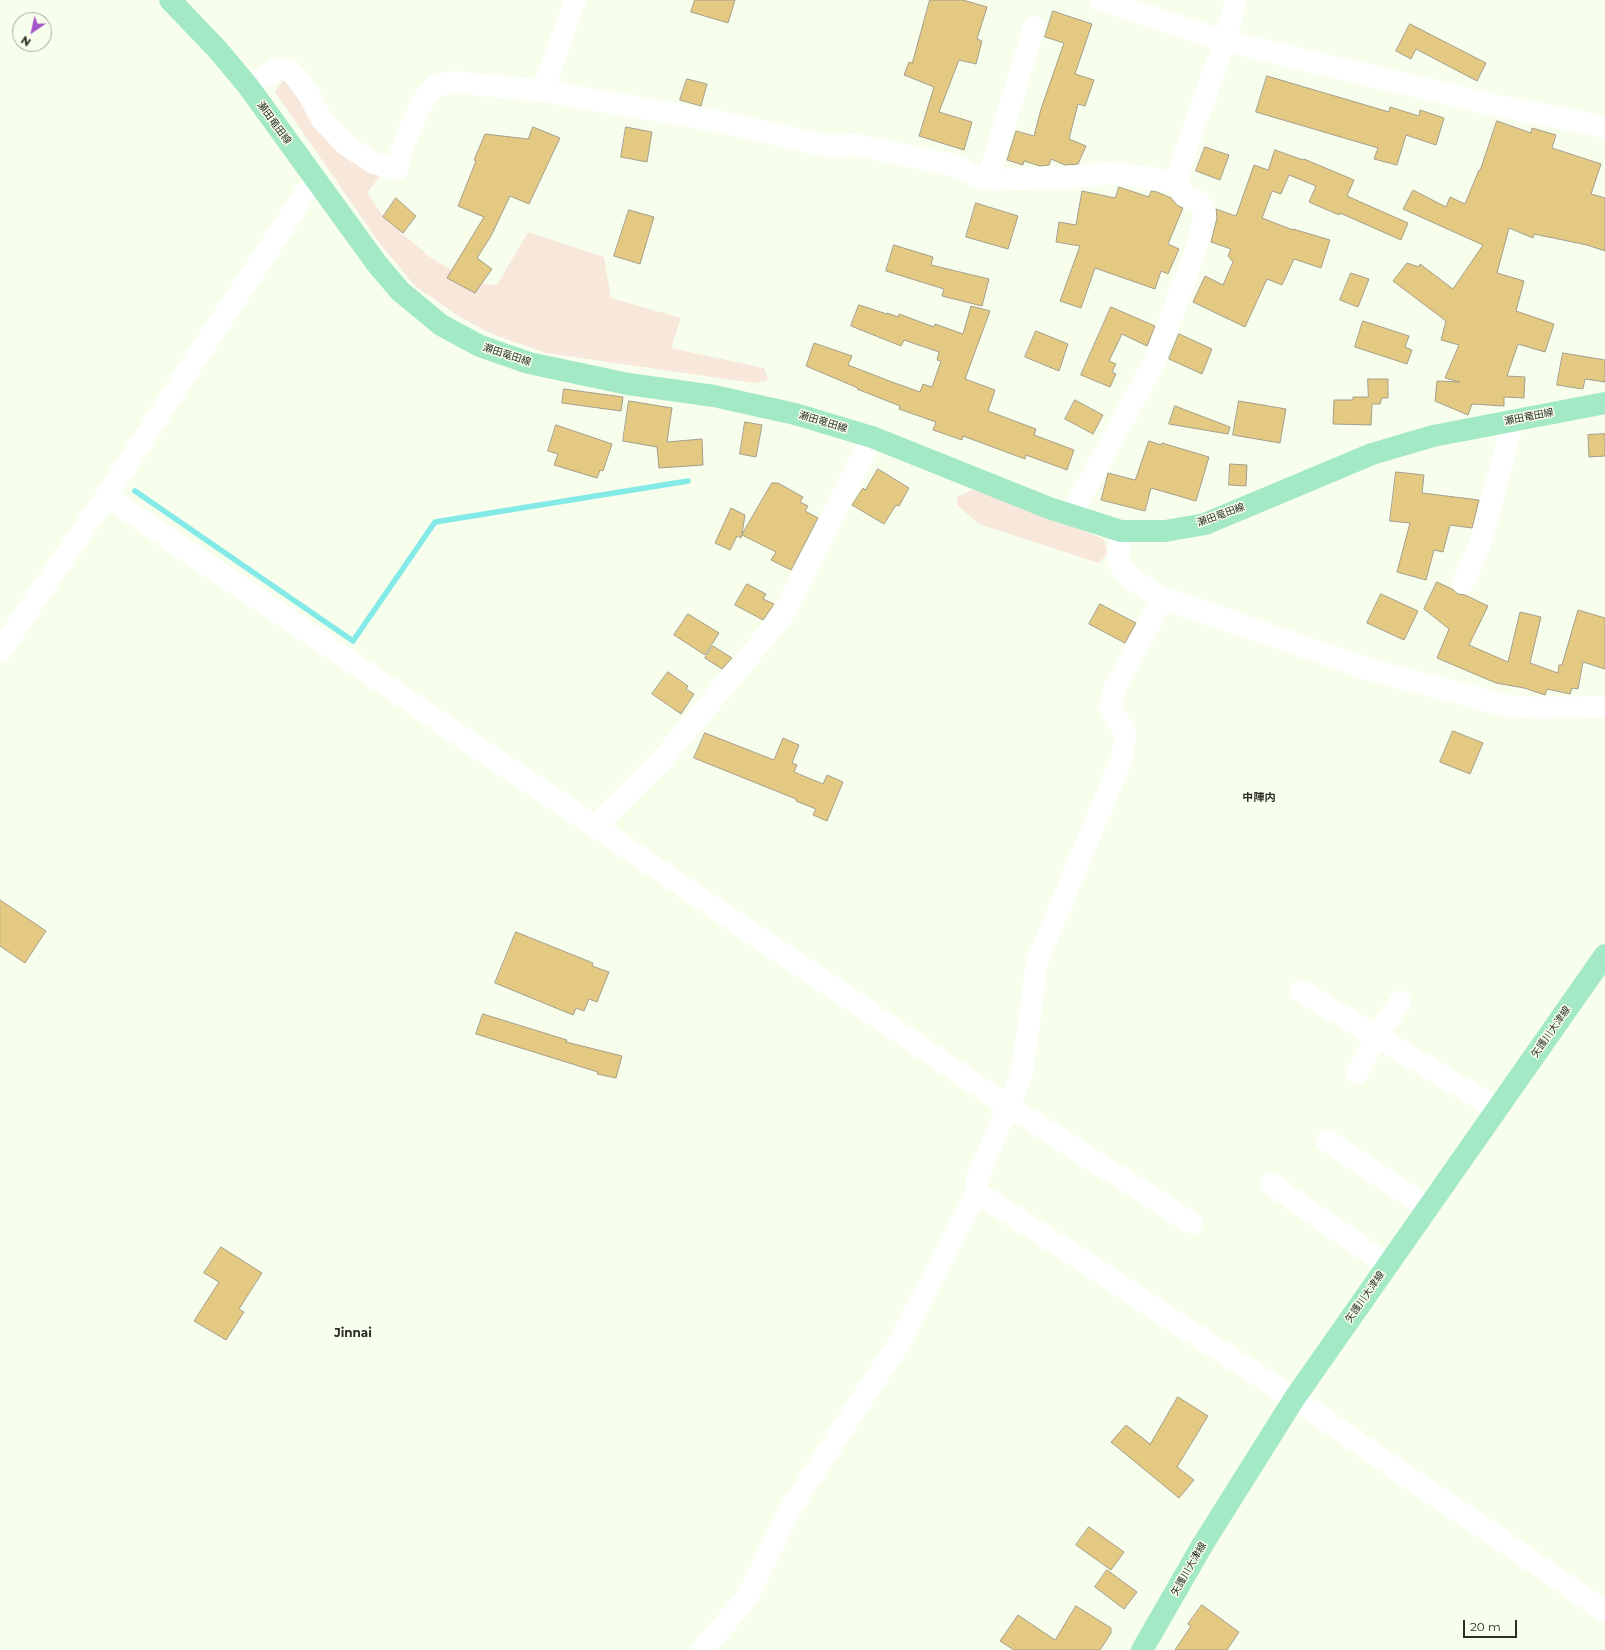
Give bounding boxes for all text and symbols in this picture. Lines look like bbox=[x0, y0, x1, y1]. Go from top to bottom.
north arrow bbox=[12, 12, 52, 52]
text: N bbox=[18, 33, 33, 49]
street label: 瀬田竜田線 bbox=[254, 99, 294, 147]
street label: 瀬田竜田線 bbox=[481, 342, 533, 368]
street label: 瀬田竜田線 bbox=[1503, 406, 1555, 428]
street label: 瀬田竜田線 bbox=[797, 409, 849, 435]
street label: 瀬田竜田線 bbox=[1195, 501, 1247, 529]
district label: 中陣内 bbox=[1243, 791, 1275, 805]
street label: 矢護川大津線 bbox=[1529, 1004, 1573, 1060]
street label: 矢護川大津線 bbox=[1343, 1269, 1387, 1325]
district label: Jinnai bbox=[334, 1326, 372, 1340]
street label: 矢護川大津線 bbox=[1169, 1540, 1209, 1598]
scale bar bbox=[1465, 1612, 1519, 1638]
text: 20 m bbox=[1470, 1619, 1501, 1634]

